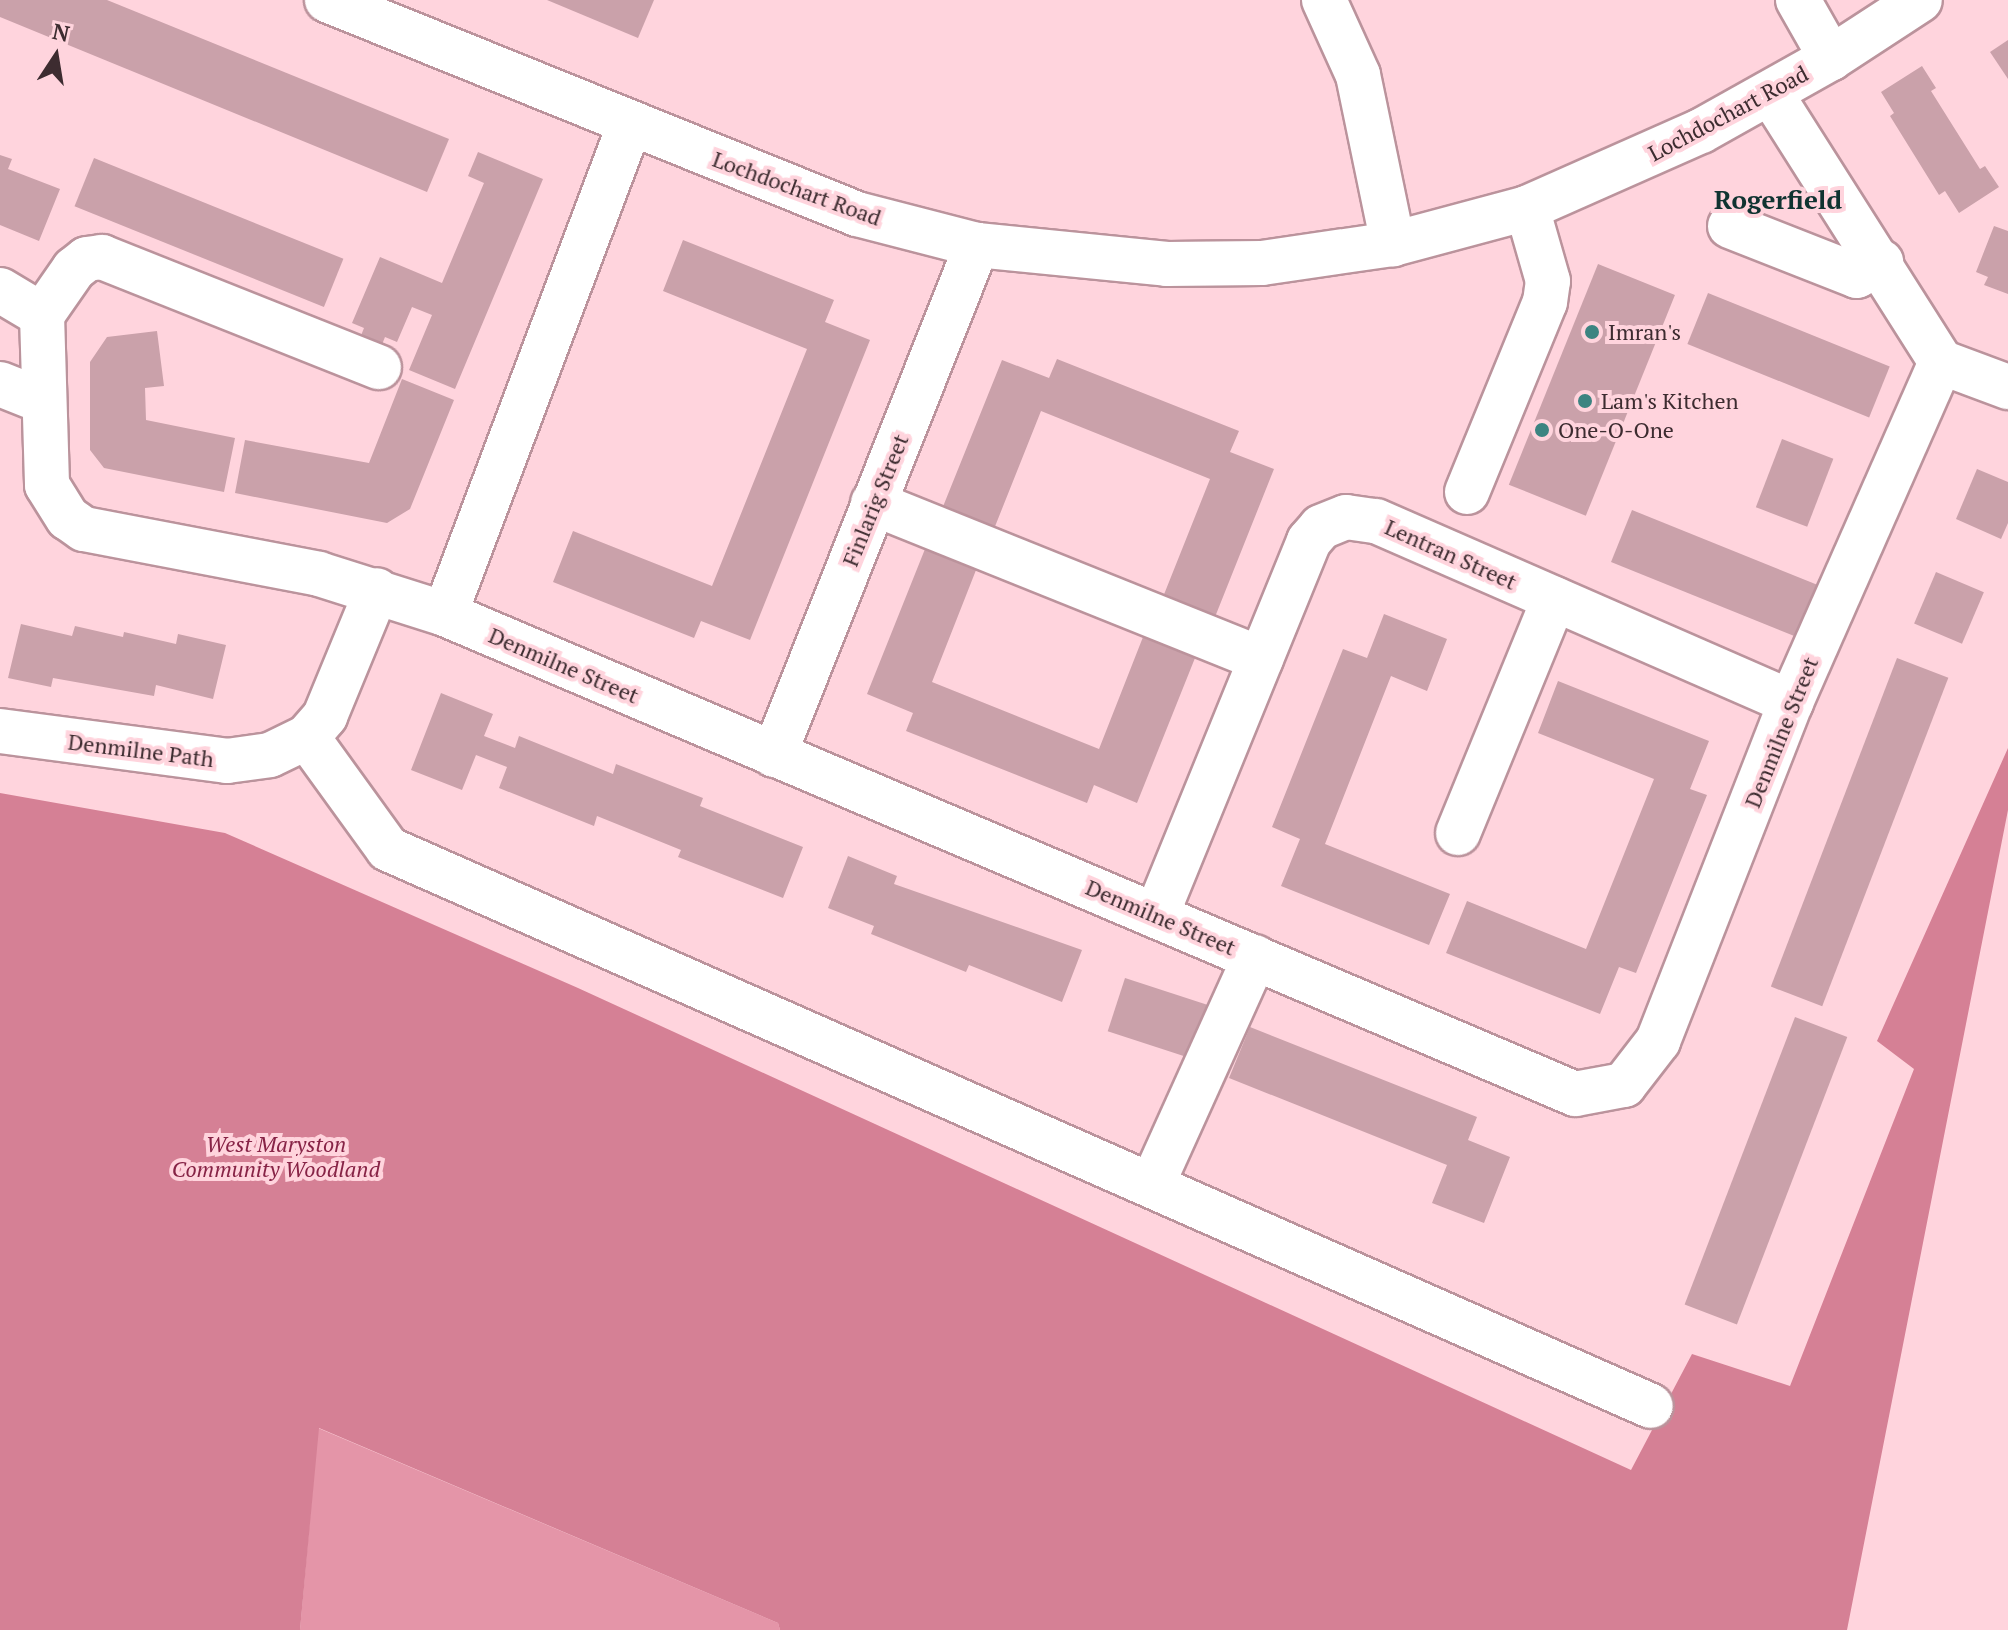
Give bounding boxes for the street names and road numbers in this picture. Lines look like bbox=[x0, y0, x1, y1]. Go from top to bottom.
street label: Lochdochart Road bbox=[1644, 60, 1812, 166]
street label: Lochdochart Road bbox=[709, 145, 885, 231]
street label: Finlarig Street bbox=[837, 430, 913, 570]
street label: Lentran Street bbox=[1381, 513, 1521, 595]
street label: Denmilne Street bbox=[485, 622, 643, 708]
street label: Denmilne Street bbox=[1739, 653, 1823, 811]
street label: Denmilne Path bbox=[67, 728, 215, 772]
street label: Denmilne Street bbox=[1082, 874, 1240, 960]

